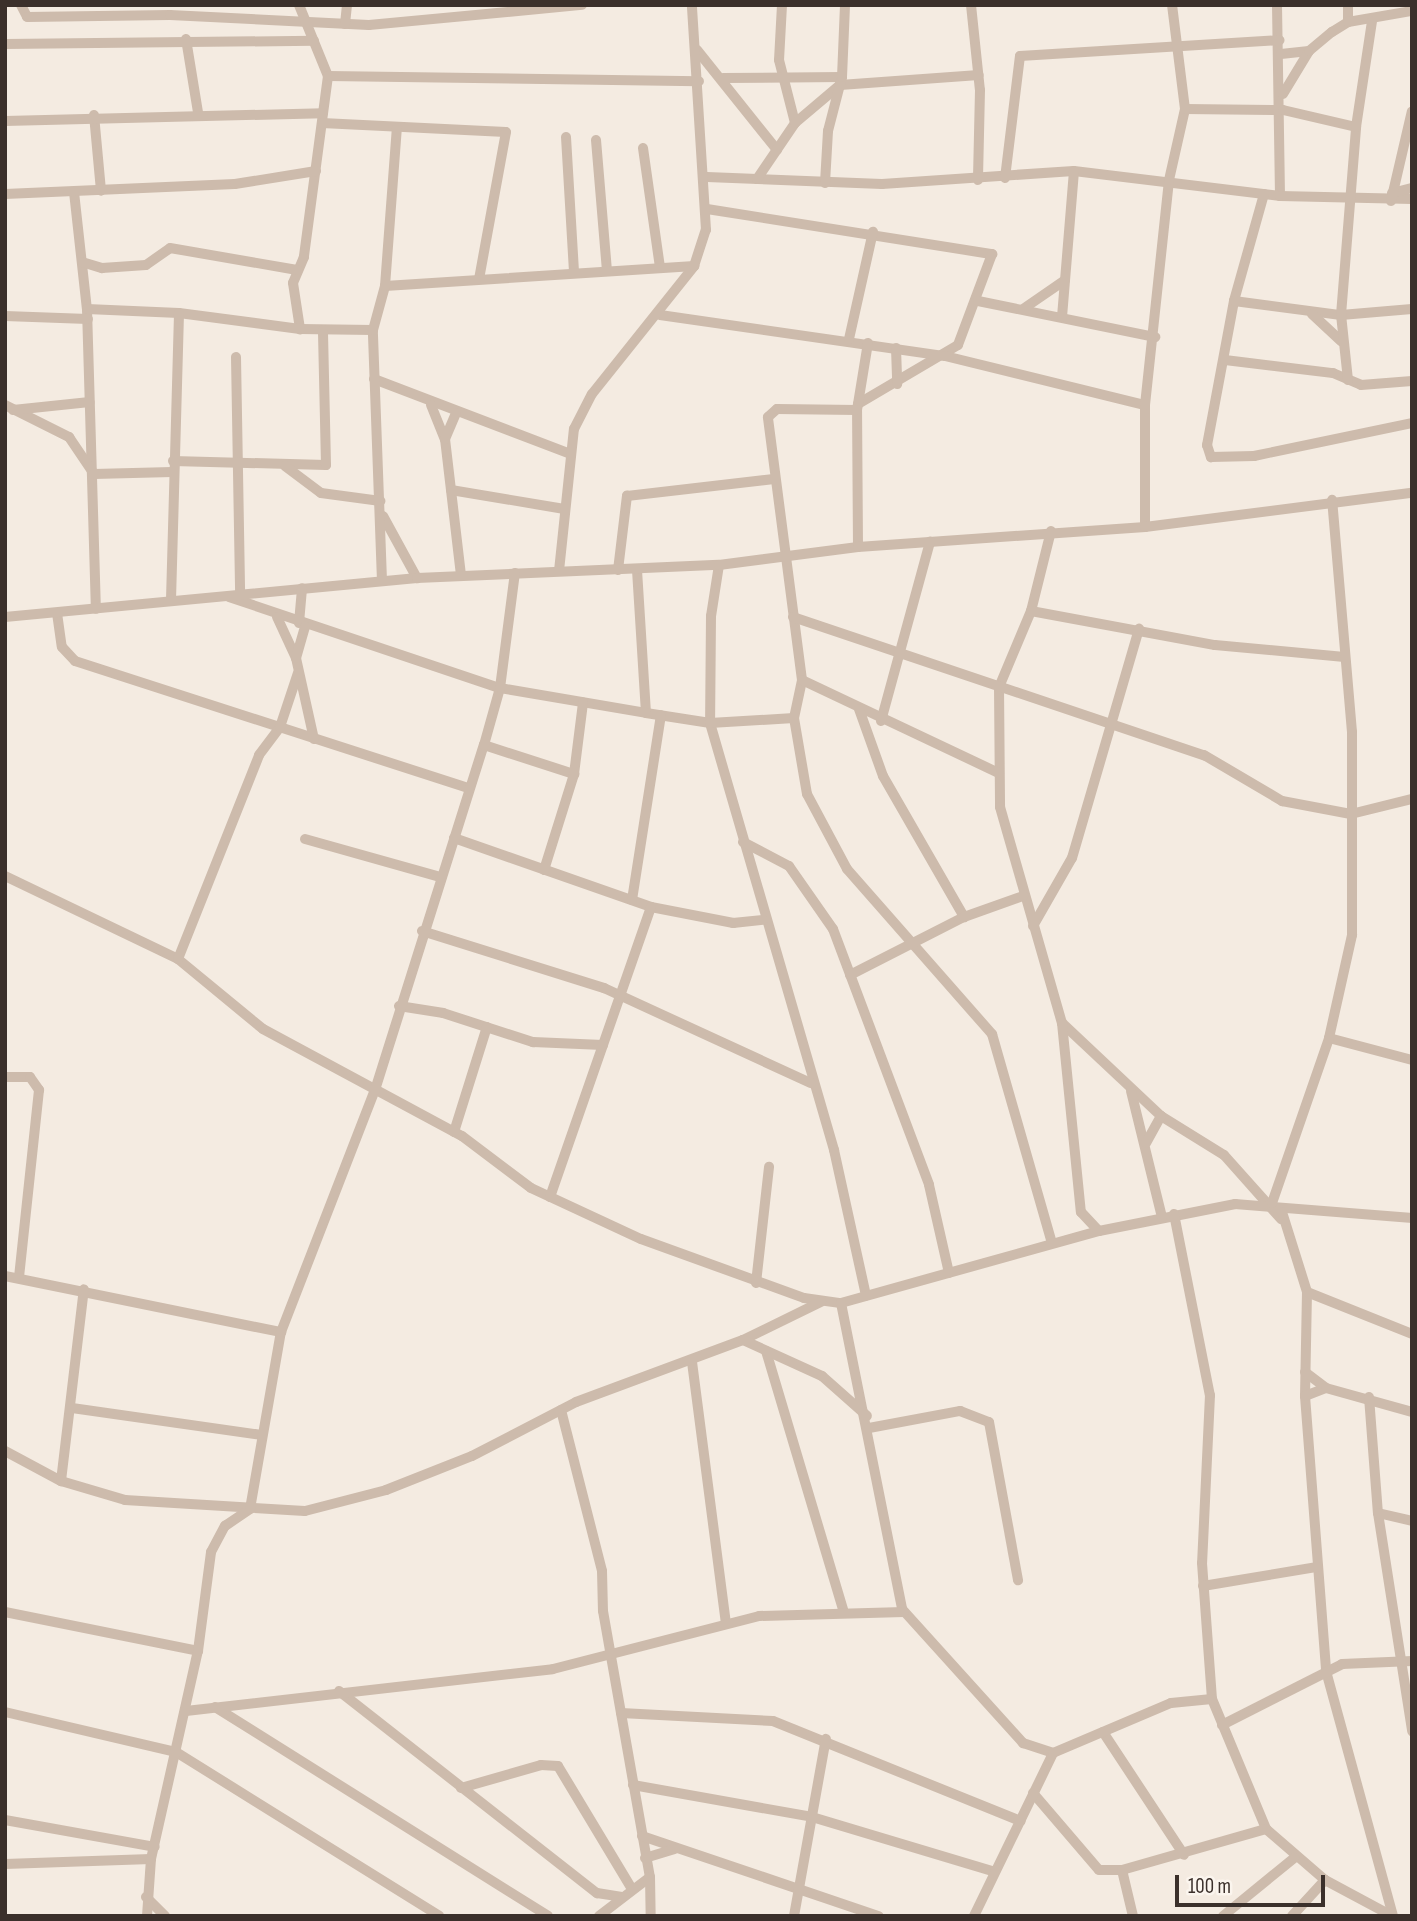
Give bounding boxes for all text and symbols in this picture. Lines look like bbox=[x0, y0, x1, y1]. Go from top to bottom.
scale bar bbox=[1179, 1862, 1330, 1906]
text: 100 m bbox=[1188, 1874, 1231, 1899]

